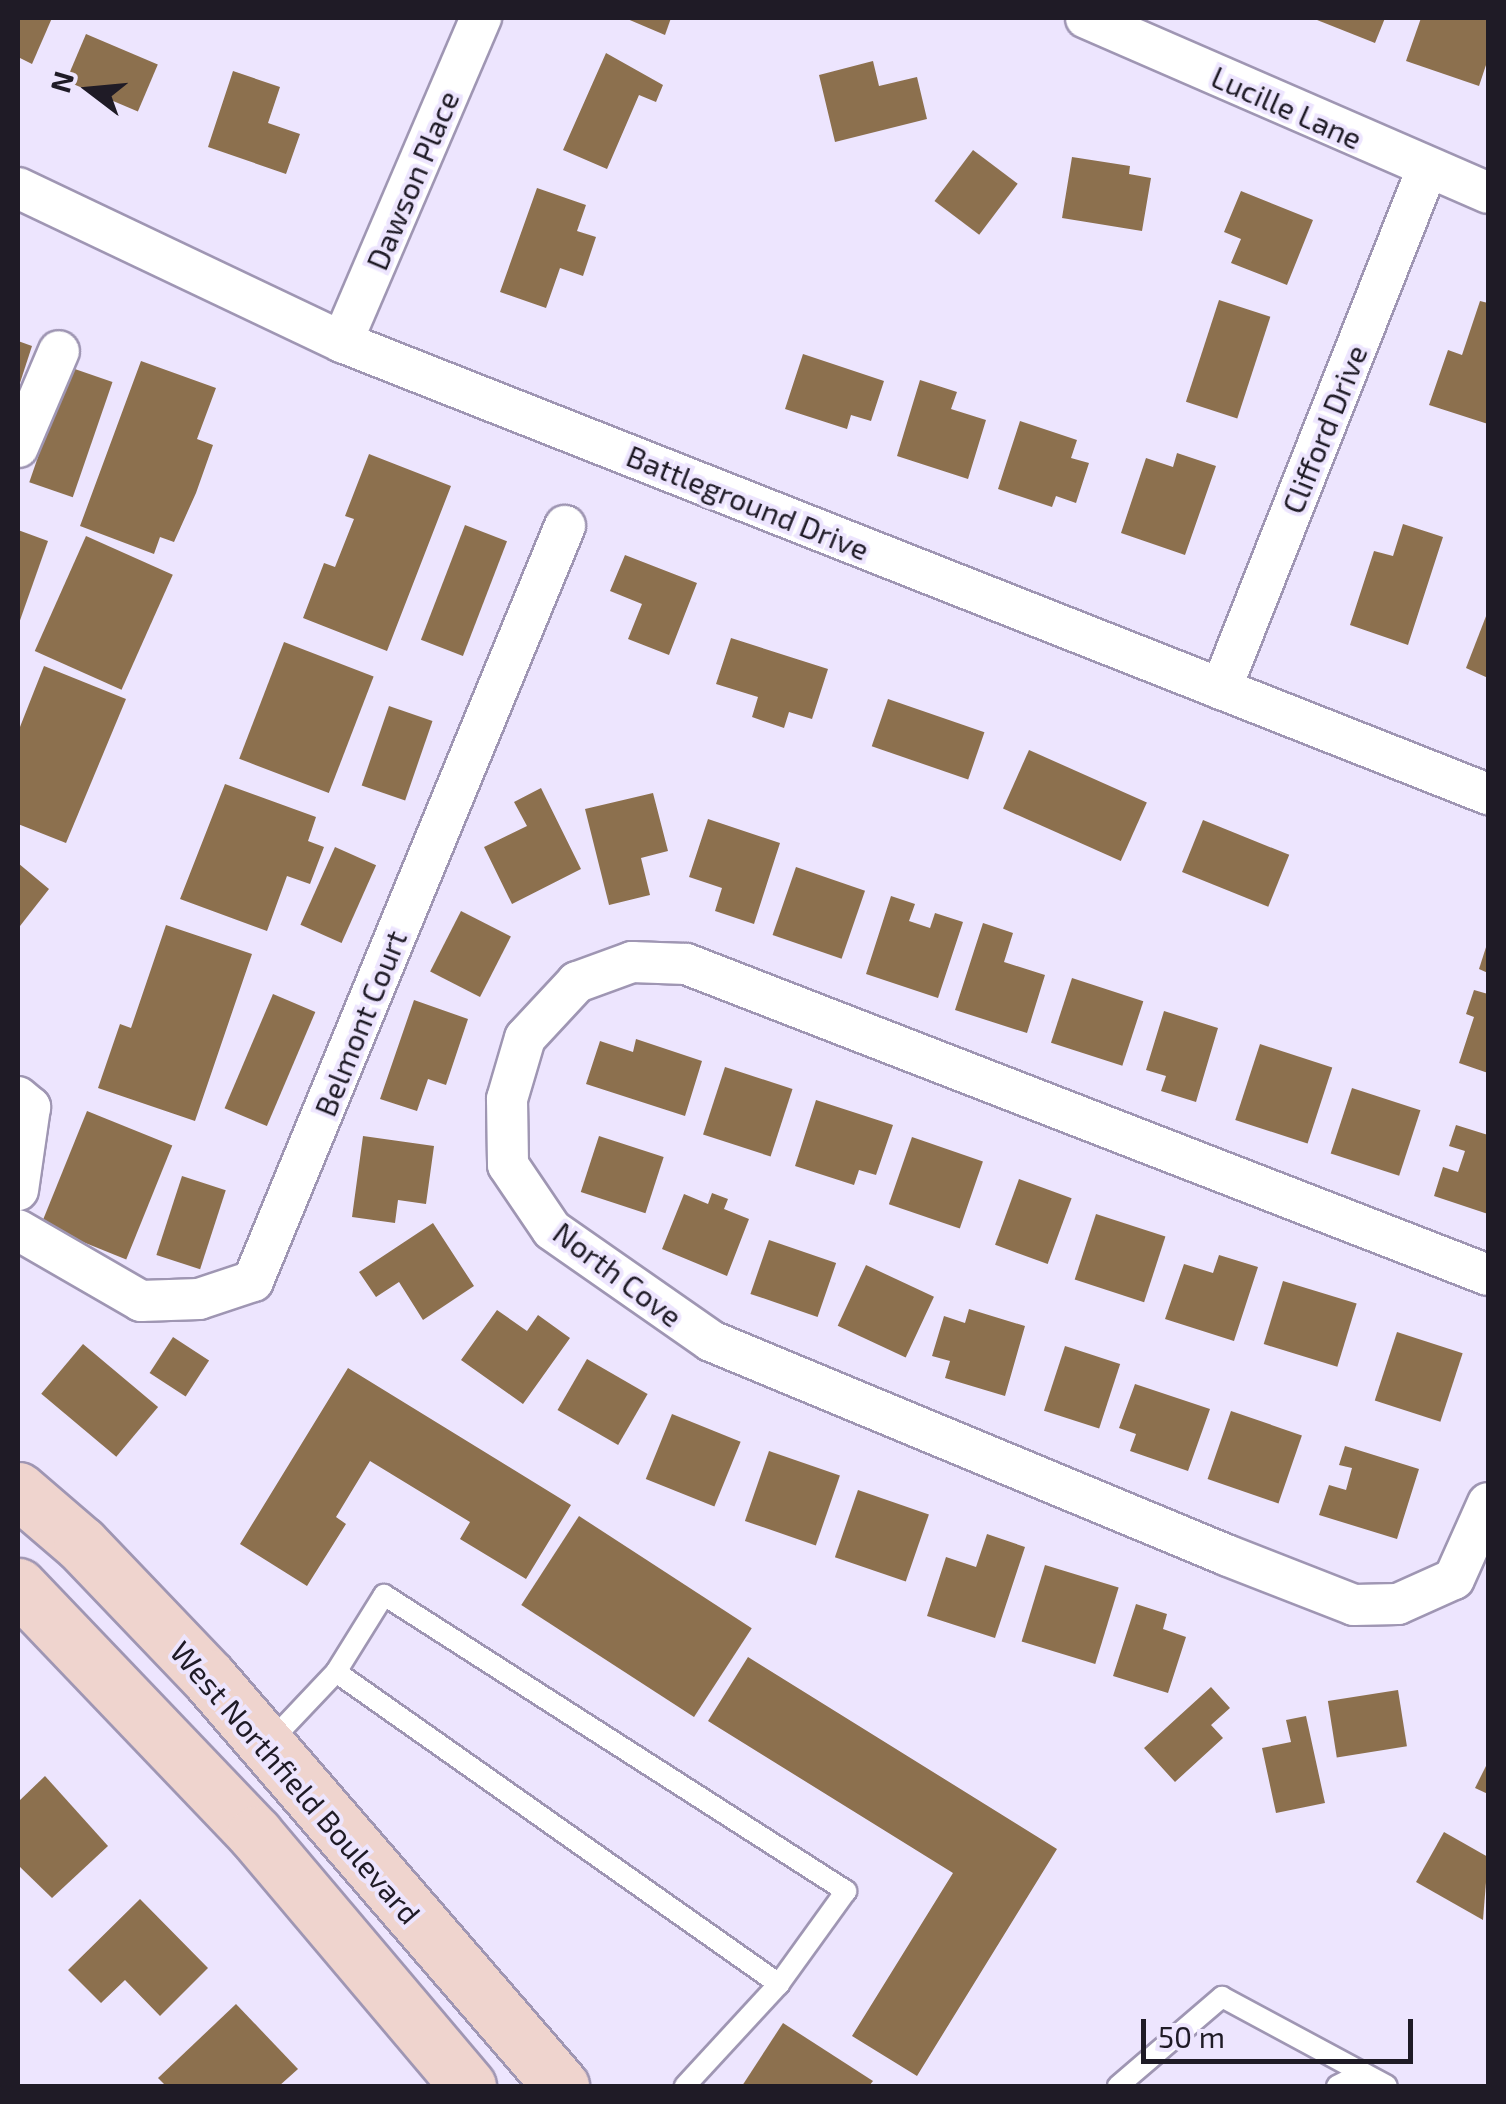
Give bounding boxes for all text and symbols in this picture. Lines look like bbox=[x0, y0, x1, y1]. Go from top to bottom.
north arrow bbox=[40, 40, 140, 140]
street label: Lucille Lane bbox=[1206, 58, 1368, 156]
text: N bbox=[42, 67, 80, 96]
street label: Dawson Place bbox=[358, 85, 466, 275]
street label: Clifford Drive bbox=[1274, 340, 1374, 518]
street label: Battleground Drive bbox=[622, 437, 874, 567]
street label: Belmont Court bbox=[306, 925, 414, 1121]
street label: North Cove bbox=[547, 1214, 689, 1334]
street label: West Northfield Boulevard bbox=[164, 1633, 428, 1931]
scale bar bbox=[1146, 1999, 1418, 2061]
text: 50 m bbox=[1158, 2018, 1225, 2054]

